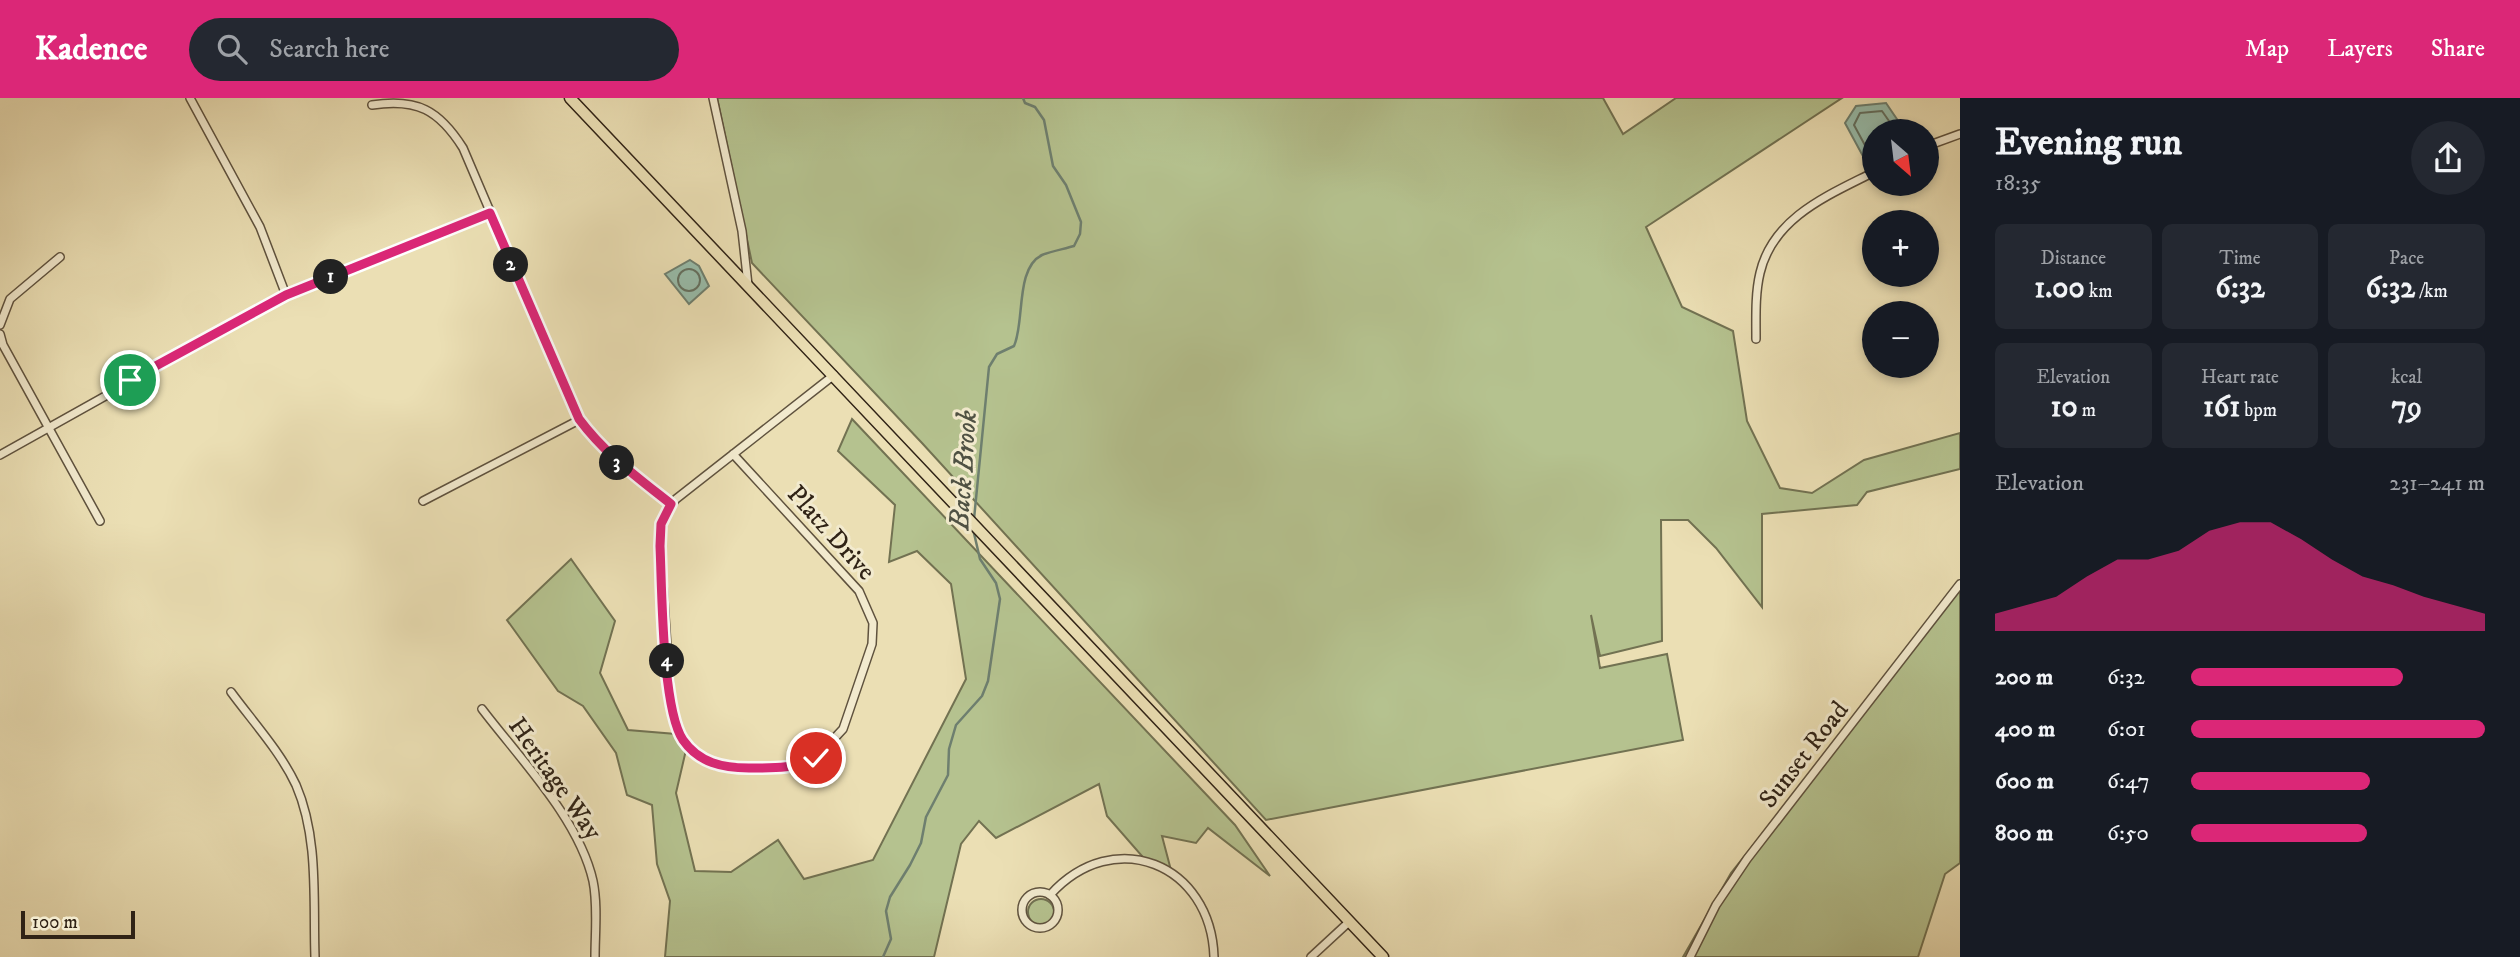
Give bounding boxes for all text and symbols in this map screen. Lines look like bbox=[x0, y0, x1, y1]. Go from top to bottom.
search box bbox=[189, 18, 679, 81]
text: Kadence bbox=[35, 29, 147, 70]
icon: search bbox=[213, 30, 251, 68]
text: Search here bbox=[269, 33, 390, 66]
text: Map bbox=[2245, 34, 2289, 64]
text: Layers bbox=[2327, 34, 2393, 64]
text: Share bbox=[2431, 34, 2485, 64]
north arrow bbox=[1862, 119, 1939, 196]
map controls bbox=[1862, 119, 1939, 378]
text: Evening run bbox=[1995, 119, 2182, 167]
button: share bbox=[2411, 121, 2485, 195]
text: 18:35 bbox=[1995, 169, 2041, 198]
button: + bbox=[1862, 210, 1939, 287]
text: Distance bbox=[2041, 247, 2106, 270]
text: Time bbox=[2219, 247, 2261, 270]
text: Pace bbox=[2389, 247, 2424, 270]
pin: 2 bbox=[494, 248, 528, 282]
text: 2 bbox=[506, 253, 515, 276]
pin: 1 bbox=[314, 260, 348, 294]
text: 1 bbox=[327, 265, 334, 288]
text: 1.00 bbox=[2034, 270, 2085, 307]
text: 6:32 bbox=[2215, 270, 2265, 307]
text: 6:32 bbox=[2366, 270, 2415, 307]
text: km bbox=[2085, 280, 2112, 303]
text: /km bbox=[2415, 280, 2448, 303]
button: − bbox=[1862, 301, 1939, 378]
pin bbox=[100, 350, 160, 410]
icon: arrive bbox=[111, 361, 149, 399]
text: Elevation bbox=[2037, 366, 2110, 389]
text: Heart rate bbox=[2201, 366, 2279, 389]
text: kcal bbox=[2391, 366, 2422, 389]
text: 10 bbox=[2051, 389, 2078, 426]
text: 161 bbox=[2203, 389, 2240, 426]
text: 79 bbox=[2391, 389, 2422, 426]
text: m bbox=[2078, 399, 2096, 422]
text: bpm bbox=[2240, 399, 2277, 422]
water label: Back Brook bbox=[942, 409, 985, 532]
pin: 3 bbox=[600, 446, 634, 480]
text: 3 bbox=[613, 451, 620, 474]
text: Elevation bbox=[1995, 469, 2084, 498]
text: 231–241 m bbox=[2389, 469, 2485, 498]
street label: Platz Drive bbox=[780, 479, 882, 587]
pin: 4 bbox=[650, 644, 684, 678]
text: 4 bbox=[661, 649, 672, 672]
text: 200 m bbox=[1995, 663, 2053, 692]
text: 6:32 bbox=[2107, 663, 2145, 692]
street label: Sunset Road bbox=[1752, 695, 1856, 815]
street label: Heritage Way bbox=[500, 711, 609, 847]
text: 400 m bbox=[1995, 715, 2055, 744]
text: 6:01 bbox=[2107, 715, 2146, 744]
pin bbox=[786, 728, 846, 788]
icon: check bbox=[797, 739, 835, 777]
text: 600 m bbox=[1995, 767, 2054, 796]
text: 6:47 bbox=[2107, 767, 2150, 796]
text: 800 m bbox=[1995, 819, 2053, 848]
text: 6:50 bbox=[2107, 819, 2149, 848]
scale bar bbox=[21, 908, 135, 940]
text: 100 m bbox=[32, 911, 78, 934]

